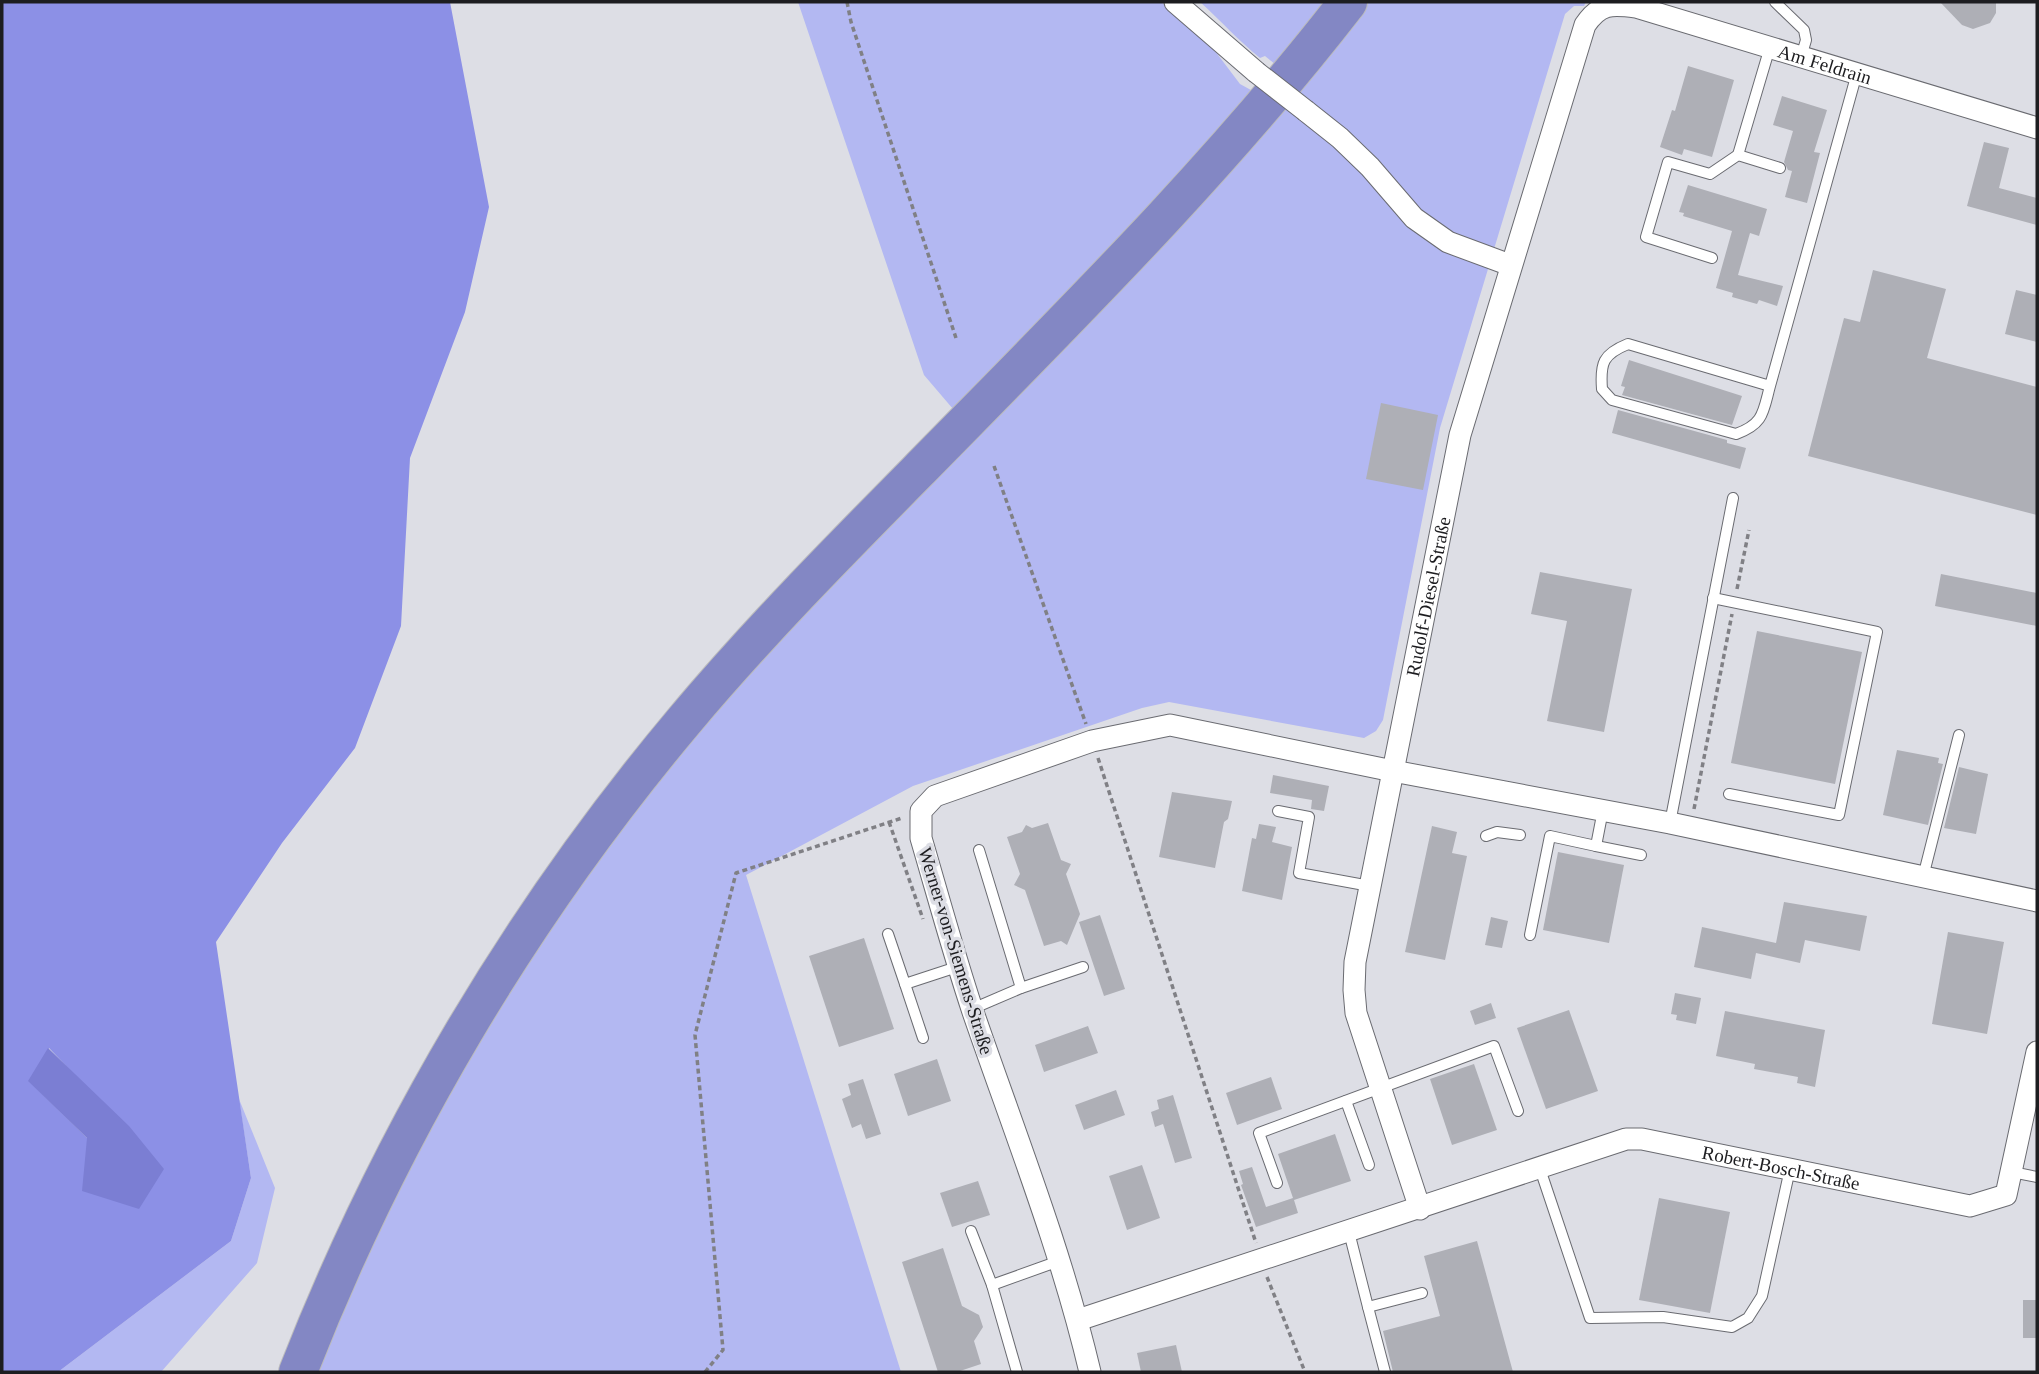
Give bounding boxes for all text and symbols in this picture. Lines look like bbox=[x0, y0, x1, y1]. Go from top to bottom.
street label: Am Feldrain bbox=[1776, 40, 1875, 88]
street label: Rudolf-Diesel-Straße bbox=[1402, 515, 1454, 678]
street label: Werner-von-Siemens-Straße bbox=[914, 845, 998, 1057]
street label: Robert-Bosch-Straße bbox=[1700, 1141, 1862, 1194]

